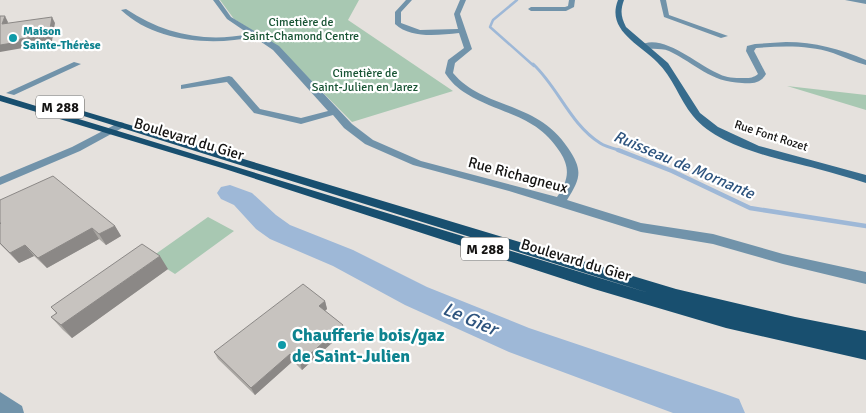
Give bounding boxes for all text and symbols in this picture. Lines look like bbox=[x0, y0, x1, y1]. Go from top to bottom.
park label: Cimetière de Saint-Chamond Centre bbox=[243, 15, 359, 44]
place label: Maison Sainte-Thérèse bbox=[23, 24, 101, 53]
marker: Maison Sainte-Thérèse bbox=[7, 32, 19, 44]
park label: Cimetière de Saint-Julien en Jarez bbox=[312, 66, 418, 95]
road number: M 288 bbox=[36, 95, 84, 118]
street label: Boulevard du Gier bbox=[132, 114, 247, 164]
street label: Rue Font Rozet bbox=[732, 117, 810, 155]
water label: Ruisseau de Mornante bbox=[611, 126, 758, 204]
street label: Rue Richagneux bbox=[466, 153, 570, 197]
street label: Boulevard du Gier bbox=[519, 235, 634, 285]
road number: M 288 bbox=[461, 238, 509, 260]
water label: Le Gier bbox=[439, 297, 504, 342]
place label: Chaufferie bois/gaz de Saint-Julien bbox=[292, 324, 445, 367]
marker: Chaufferie bois/gaz de Saint-Julien bbox=[276, 339, 288, 351]

